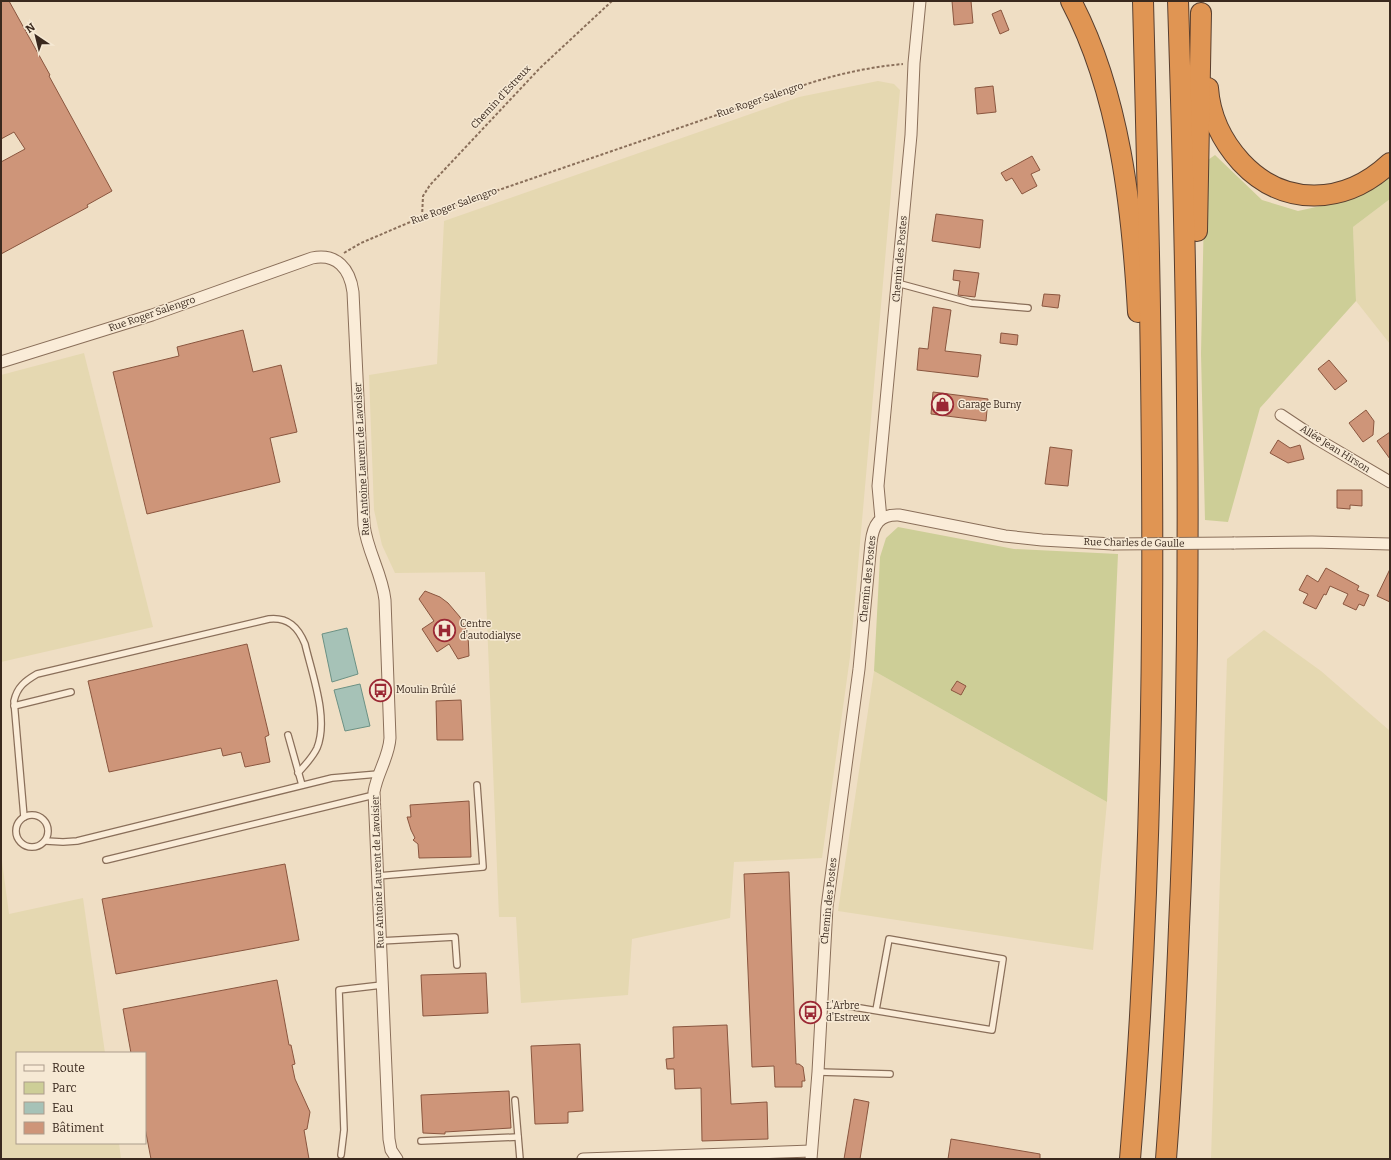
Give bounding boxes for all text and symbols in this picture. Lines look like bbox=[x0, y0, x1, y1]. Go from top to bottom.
north arrow bbox=[16, 16, 56, 56]
text: N bbox=[23, 20, 38, 36]
street label: Chemin d'Estreux bbox=[468, 62, 534, 131]
street label: Rue Roger Salengro bbox=[715, 79, 805, 120]
street label: Rue Roger Salengro bbox=[409, 185, 499, 227]
street label: Chemin des Postes bbox=[890, 215, 910, 303]
street label: Rue Roger Salengro bbox=[107, 293, 197, 334]
street label: Rue Antoine Laurent de Lavoisier bbox=[352, 381, 372, 536]
shop icon: Garage Burny bbox=[929, 392, 955, 418]
place label: Garage Burny bbox=[958, 399, 1022, 411]
street label: Allée Jean Hirson bbox=[1298, 423, 1373, 476]
street label: Chemin des Postes bbox=[857, 535, 879, 623]
street label: Rue Charles de Gaulle bbox=[1083, 536, 1185, 550]
hospital icon: Centre d'autodialyse bbox=[431, 617, 457, 643]
place label: Centre d'autodialyse bbox=[460, 618, 521, 642]
bus stop icon: Moulin Brûlé bbox=[367, 677, 393, 703]
place label: Moulin Brûlé bbox=[396, 683, 456, 696]
street label: Rue Antoine Laurent de Lavoisier bbox=[369, 795, 387, 949]
street label: Chemin des Postes bbox=[818, 857, 840, 945]
bus stop icon: L'Arbre d'Estreux bbox=[797, 999, 823, 1025]
place label: L'Arbre d'Estreux bbox=[826, 1000, 870, 1024]
legend bbox=[16, 1052, 146, 1144]
text: Route bbox=[52, 1061, 85, 1075]
text: Parc bbox=[52, 1081, 77, 1095]
text: Eau bbox=[52, 1101, 74, 1115]
text: Bâtiment bbox=[52, 1121, 105, 1135]

